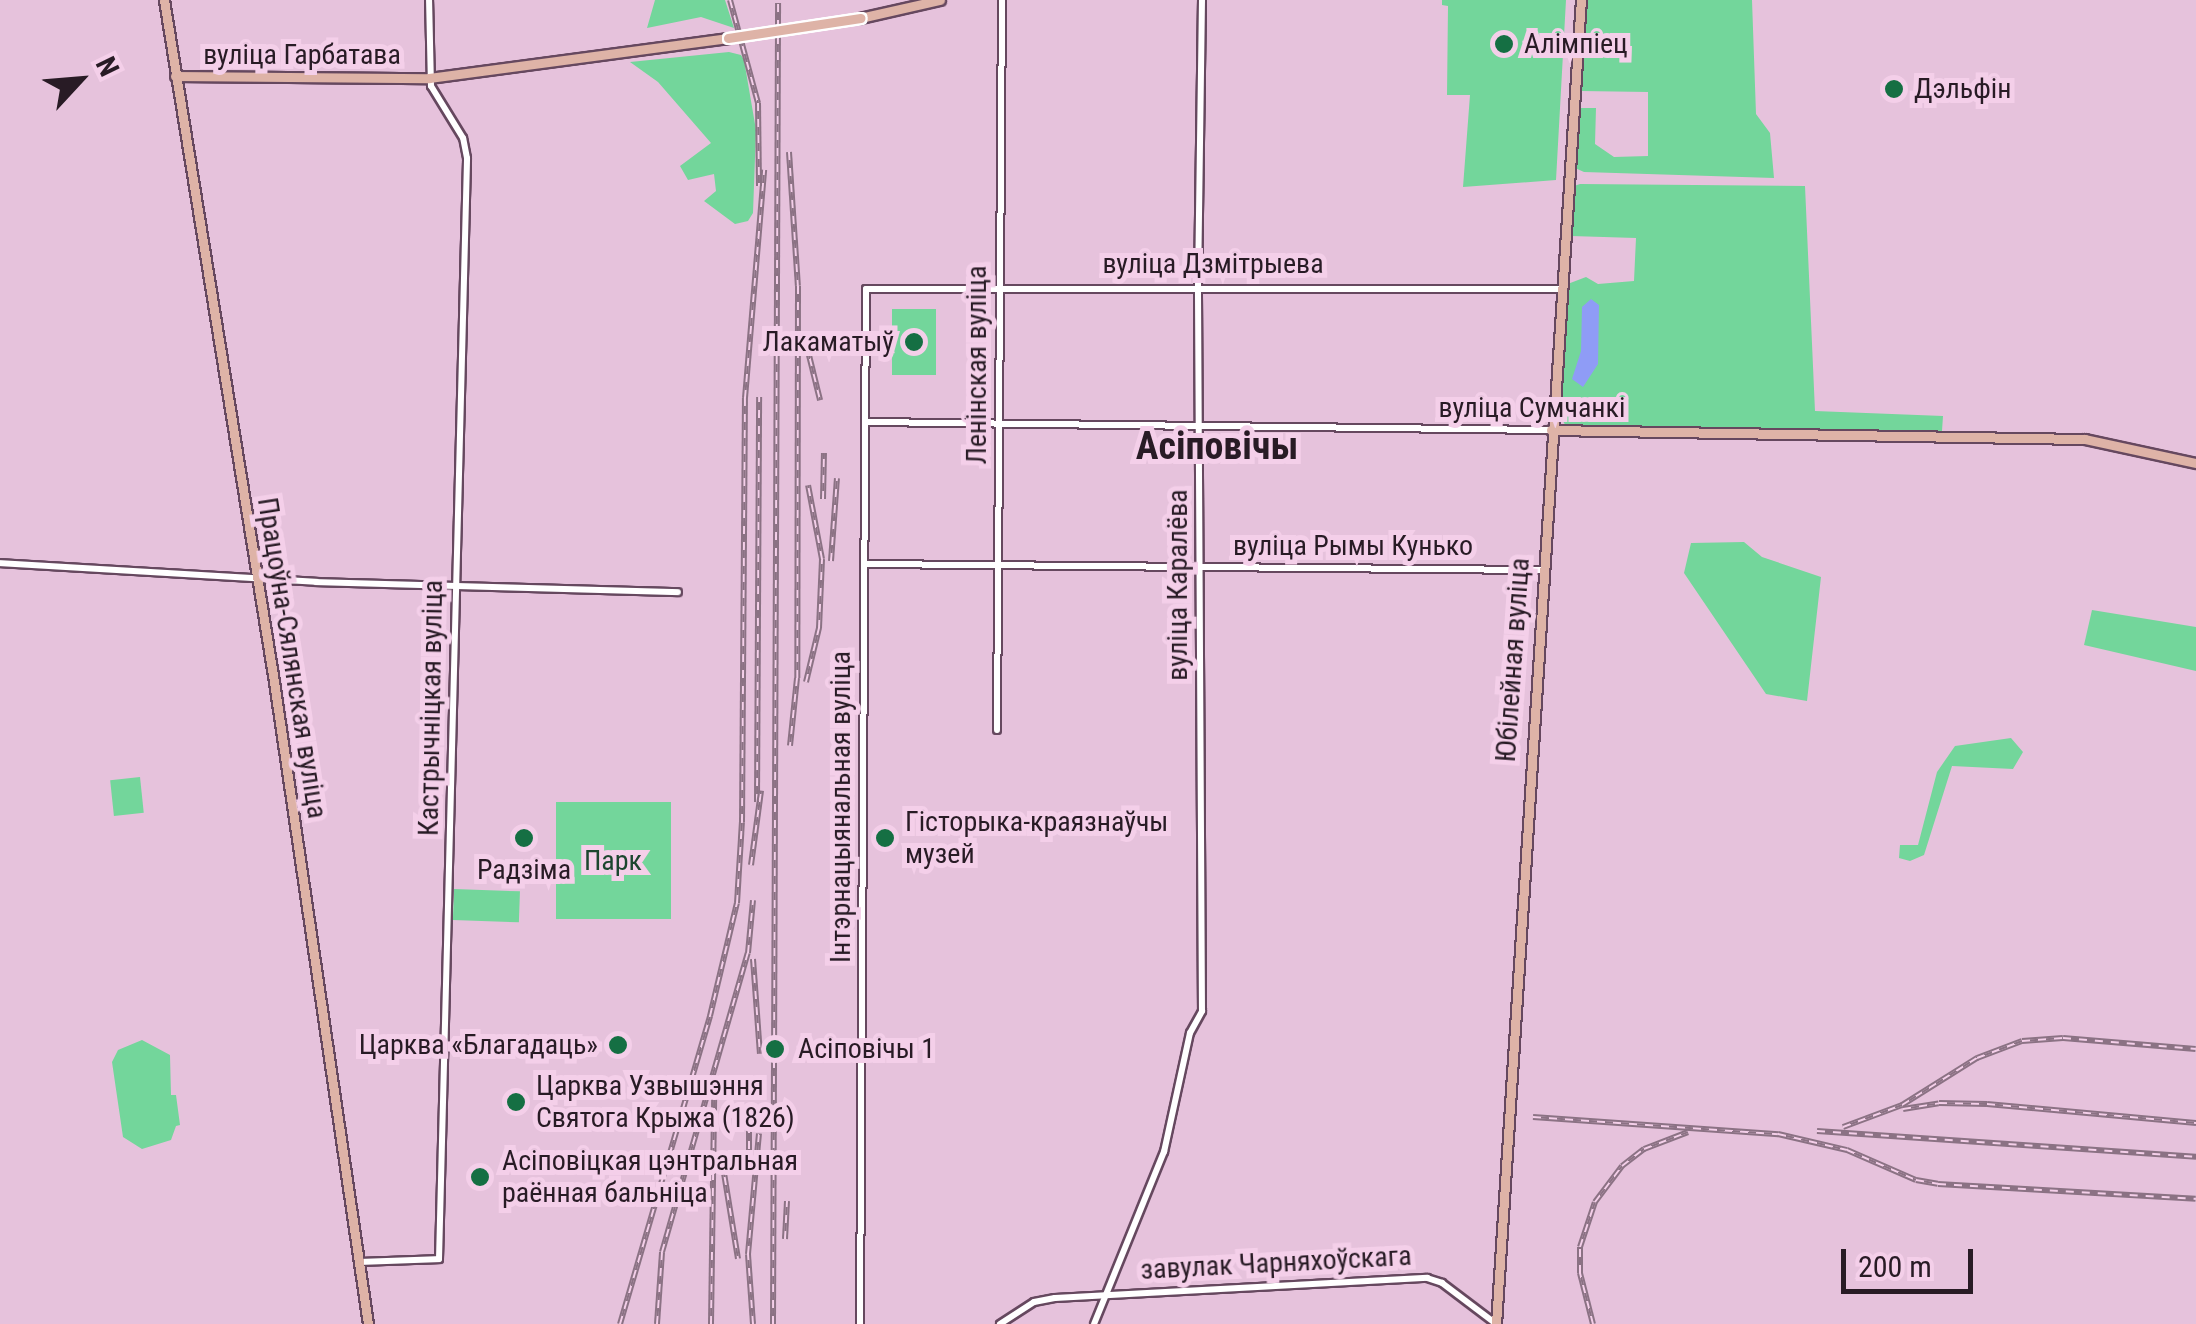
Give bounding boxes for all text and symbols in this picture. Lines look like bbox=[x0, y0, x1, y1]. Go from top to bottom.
place label: Алімпіец bbox=[1524, 27, 1628, 61]
north arrow bbox=[30, 30, 130, 130]
marker: Алімпіец bbox=[1493, 33, 1515, 55]
street label: вуліца Гарбатава bbox=[203, 38, 401, 72]
text: N bbox=[89, 52, 126, 82]
place label: Дэльфін bbox=[1914, 72, 2011, 106]
marker: Дэльфін bbox=[1883, 78, 1905, 100]
street label: вуліца Дзмітрыева bbox=[1102, 247, 1324, 281]
street label: Ленінская вуліца bbox=[960, 266, 994, 464]
place label: Лакаматыў bbox=[763, 325, 894, 359]
marker: Лакаматыў bbox=[903, 331, 925, 353]
street label: вуліца Сумчанкі bbox=[1439, 391, 1625, 425]
district label: Асіповічы bbox=[1136, 424, 1298, 470]
street label: вуліца Каралёва bbox=[1161, 489, 1195, 681]
street label: Працоўна-Сялянская вуліца bbox=[250, 495, 334, 821]
street label: вуліца Рымы Кунько bbox=[1233, 529, 1473, 563]
street label: Юбілейная вуліца bbox=[1489, 557, 1537, 763]
street label: Кастрычніцкая вуліца bbox=[412, 580, 450, 836]
street label: Інтэрнацыянальная вуліца bbox=[824, 651, 858, 963]
place label: Гісторыка-краязнаўчы музей bbox=[905, 805, 1168, 871]
marker: Радзіма bbox=[513, 827, 535, 849]
marker: Гісторыка-краязнаўчы музей bbox=[874, 827, 896, 849]
park label: Парк bbox=[584, 844, 642, 878]
place label: Радзіма bbox=[477, 853, 571, 887]
place label: Царква «Благадаць» bbox=[359, 1028, 598, 1062]
place label: Асіповічы 1 bbox=[798, 1032, 935, 1066]
marker: Царква «Благадаць» bbox=[607, 1034, 629, 1056]
marker: Асіповічы 1 bbox=[762, 1036, 788, 1062]
place label: Царква Узвышэння Святога Крыжа (1826) bbox=[536, 1069, 795, 1135]
marker: Царква Узвышэння Святога Крыжа (1826) bbox=[505, 1091, 527, 1113]
place label: Асіповіцкая цэнтральная раённая бальніца bbox=[502, 1144, 798, 1210]
marker: Асіповіцкая цэнтральная раённая бальніца bbox=[467, 1164, 493, 1190]
scale bar bbox=[1846, 1229, 1978, 1291]
street label: завулак Чарняхоўскага bbox=[1140, 1239, 1412, 1287]
text: 200 m bbox=[1858, 1249, 1932, 1284]

